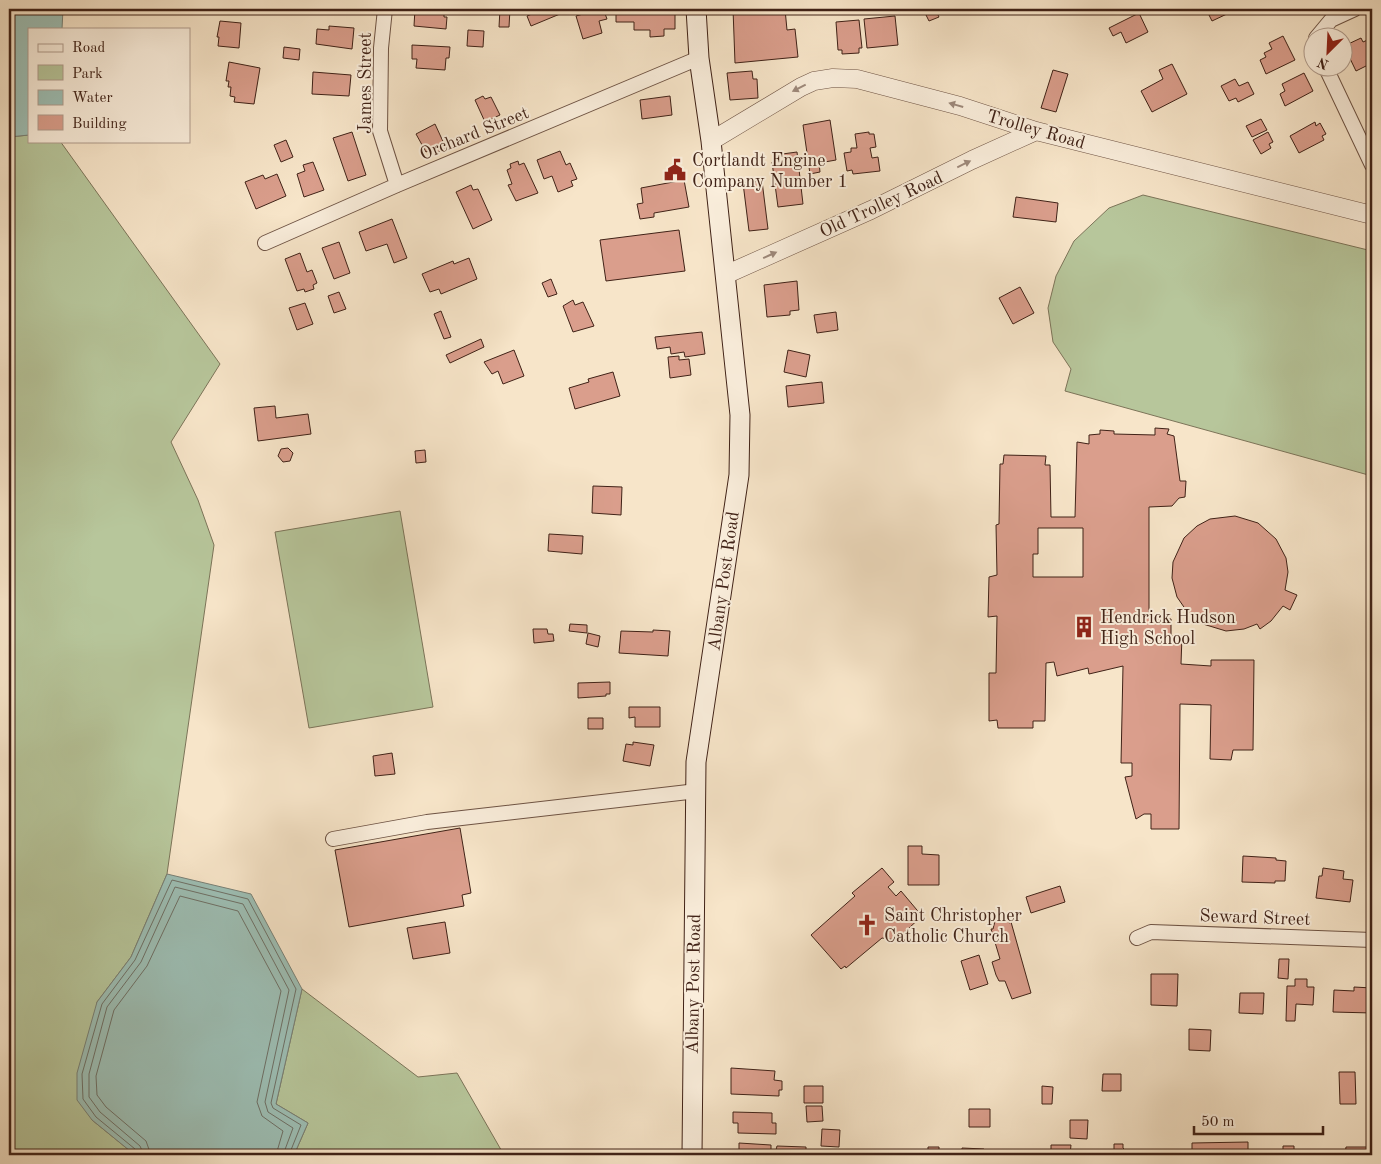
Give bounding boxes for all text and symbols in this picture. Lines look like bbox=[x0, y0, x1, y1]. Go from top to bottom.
legend bbox=[28, 28, 190, 142]
north arrow bbox=[1304, 28, 1354, 78]
street label: James Street bbox=[357, 32, 375, 134]
text: Road bbox=[72, 41, 106, 56]
text: N bbox=[1315, 54, 1331, 72]
text: Park bbox=[72, 67, 103, 82]
one-way arrow bbox=[792, 84, 806, 92]
text: Water bbox=[72, 91, 113, 106]
one-way arrow bbox=[949, 101, 964, 109]
street label: Orchard Street bbox=[417, 104, 532, 164]
street label: Trolley Road bbox=[984, 107, 1087, 153]
text: Building bbox=[72, 117, 127, 132]
place label: Cortlandt Engine Company Number 1 bbox=[692, 152, 848, 191]
public building icon: Cortlandt Engine Company Number 1 bbox=[662, 157, 688, 183]
one-way arrow bbox=[957, 160, 971, 168]
street label: Old Trolley Road bbox=[817, 168, 946, 241]
one-way arrow bbox=[763, 251, 777, 259]
street label: Albany Post Road bbox=[705, 510, 743, 652]
place label: Hendrick Hudson High School bbox=[1100, 609, 1236, 648]
building icon: Hendrick Hudson High School bbox=[1071, 614, 1097, 640]
place label: Saint Christopher Catholic Church bbox=[884, 907, 1022, 946]
street label: Seward Street bbox=[1199, 907, 1311, 929]
church icon: Saint Christopher Catholic Church bbox=[854, 912, 880, 938]
street label: Albany Post Road bbox=[684, 914, 704, 1054]
scale bar bbox=[1194, 1104, 1322, 1136]
text: 50 m bbox=[1201, 1115, 1235, 1130]

